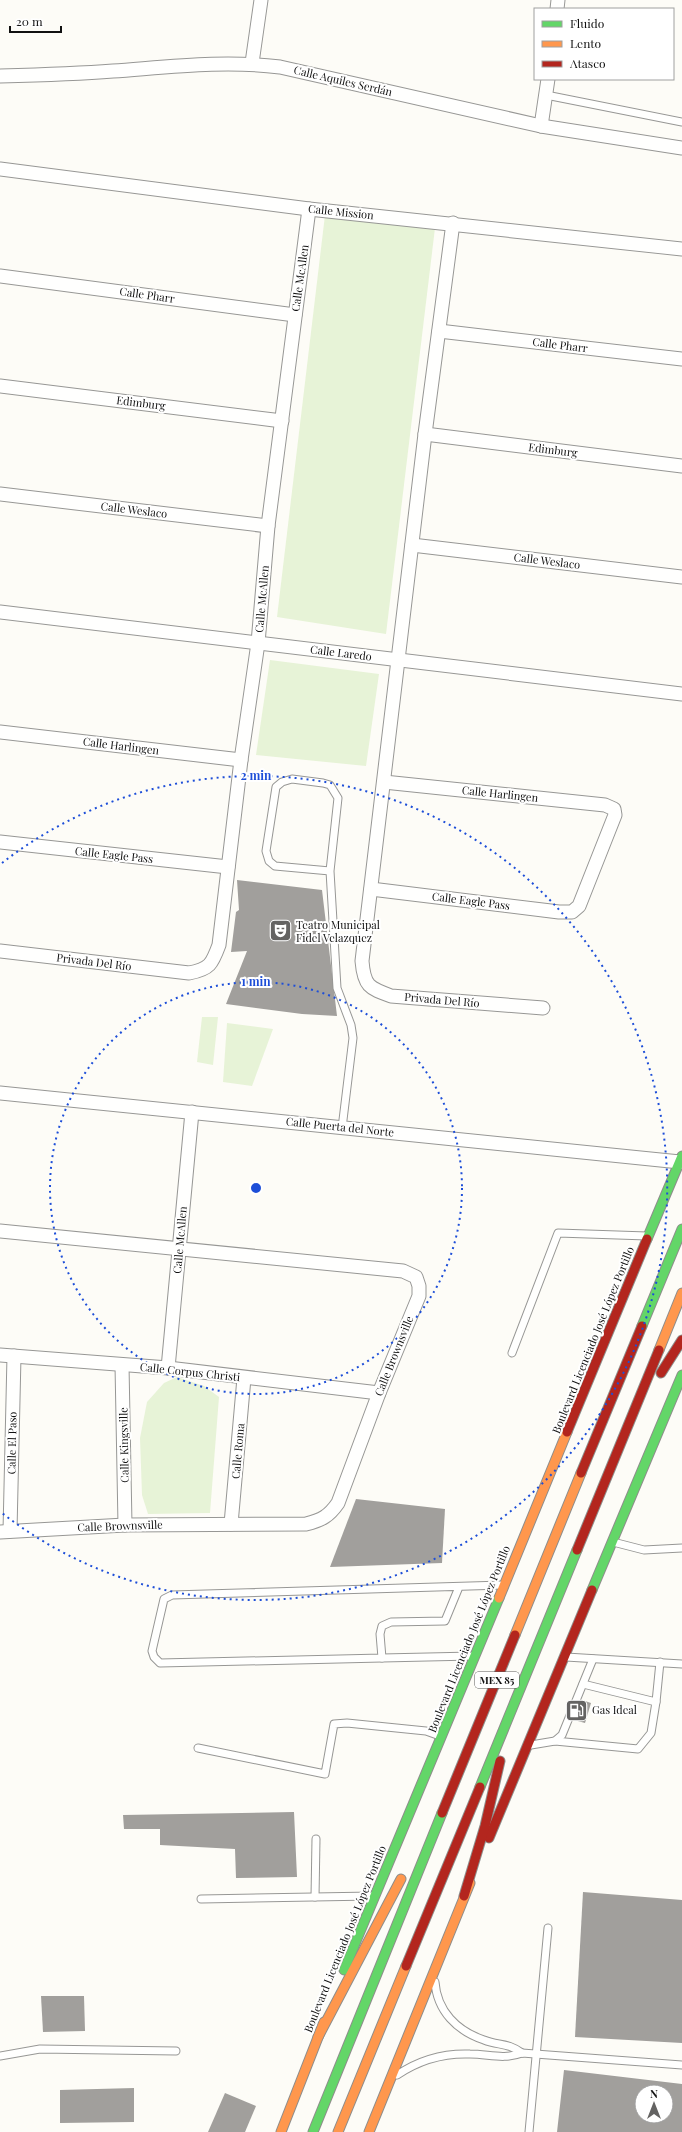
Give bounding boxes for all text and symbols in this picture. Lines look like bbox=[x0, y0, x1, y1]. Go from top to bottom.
scale bar bbox=[10, 8, 61, 34]
legend bbox=[534, 8, 674, 80]
text: 20 m bbox=[16, 13, 43, 29]
text: Fluido bbox=[570, 15, 605, 31]
text: Lento bbox=[570, 35, 602, 51]
text: Atasco bbox=[569, 55, 606, 71]
street label: Calle Aquiles Serdán bbox=[292, 62, 394, 99]
street label: Calle Mission bbox=[307, 201, 375, 222]
street label: Calle McAllen bbox=[287, 243, 312, 312]
street label: Calle Pharr bbox=[118, 283, 176, 306]
street label: Calle Pharr bbox=[532, 334, 589, 355]
street label: Edimburg bbox=[116, 392, 167, 413]
street label: Edimburg bbox=[528, 439, 579, 460]
street label: Calle Weslaco bbox=[100, 498, 168, 521]
street label: Calle Weslaco bbox=[513, 549, 581, 572]
street label: Calle McAllen bbox=[251, 564, 272, 633]
street label: Calle Laredo bbox=[309, 641, 373, 664]
street label: Calle Harlingen bbox=[82, 733, 160, 758]
text: 2 min bbox=[241, 767, 272, 783]
street label: Calle Harlingen bbox=[461, 782, 539, 805]
street label: Calle Eagle Pass bbox=[74, 843, 154, 866]
street label: Calle Eagle Pass bbox=[431, 888, 511, 913]
place label: Teatro Municipal Fidel Velazquez bbox=[296, 917, 380, 945]
theatre icon: Teatro Municipal Fidel Velazquez bbox=[267, 918, 293, 944]
street label: Privada Del Río bbox=[56, 949, 132, 974]
text: 1 min bbox=[241, 973, 271, 989]
street label: Privada Del Río bbox=[404, 989, 480, 1010]
street label: Calle Puerta del Norte bbox=[285, 1113, 395, 1140]
centre of rings bbox=[249, 1181, 263, 1195]
street label: Calle McAllen bbox=[169, 1205, 190, 1274]
street label: Boulevard Licenciado José López Portillo bbox=[548, 1244, 637, 1436]
street label: Calle Brownsville bbox=[371, 1313, 417, 1398]
street label: Calle Corpus Christi bbox=[139, 1359, 241, 1384]
street label: Calle Kingsville bbox=[115, 1407, 132, 1483]
street label: Calle El Paso bbox=[3, 1411, 20, 1475]
street label: Calle Roma bbox=[228, 1422, 247, 1479]
street label: Calle Brownsville bbox=[77, 1517, 163, 1534]
street label: Boulevard Licenciado José López Portillo bbox=[424, 1543, 513, 1735]
road number: MEX 85 bbox=[475, 1672, 519, 1688]
fuel station icon: Gas Ideal bbox=[564, 1697, 590, 1723]
place label: Gas Ideal bbox=[592, 1702, 637, 1717]
street label: Boulevard Licenciado José López Portillo bbox=[300, 1843, 389, 2035]
north arrow bbox=[634, 2084, 674, 2124]
text: N bbox=[650, 2086, 658, 2101]

